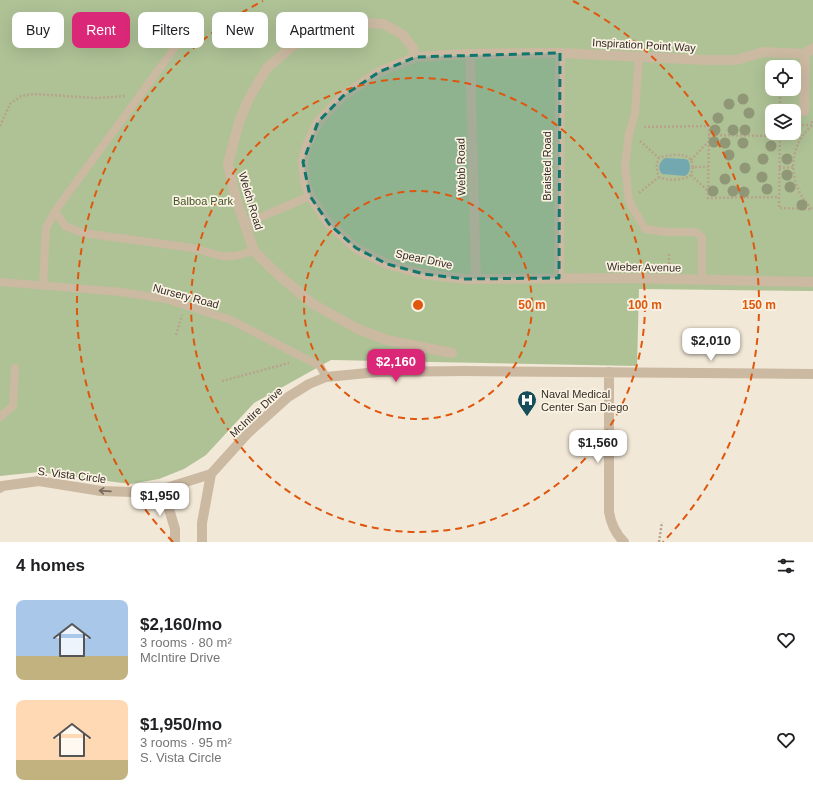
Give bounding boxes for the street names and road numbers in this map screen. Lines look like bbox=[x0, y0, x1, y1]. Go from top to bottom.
street label: Inspiration Point Way bbox=[592, 36, 697, 54]
street label: Braisted Road bbox=[541, 131, 553, 201]
street label: Webb Road bbox=[454, 138, 468, 196]
street label: Welch Road bbox=[237, 171, 265, 231]
street label: Spear Drive bbox=[394, 247, 454, 271]
street label: Wieber Avenue bbox=[607, 260, 681, 274]
street label: Nursery Road bbox=[152, 281, 220, 311]
street label: McIntire Drive bbox=[227, 384, 285, 440]
street label: S. Vista Circle bbox=[37, 465, 107, 485]

